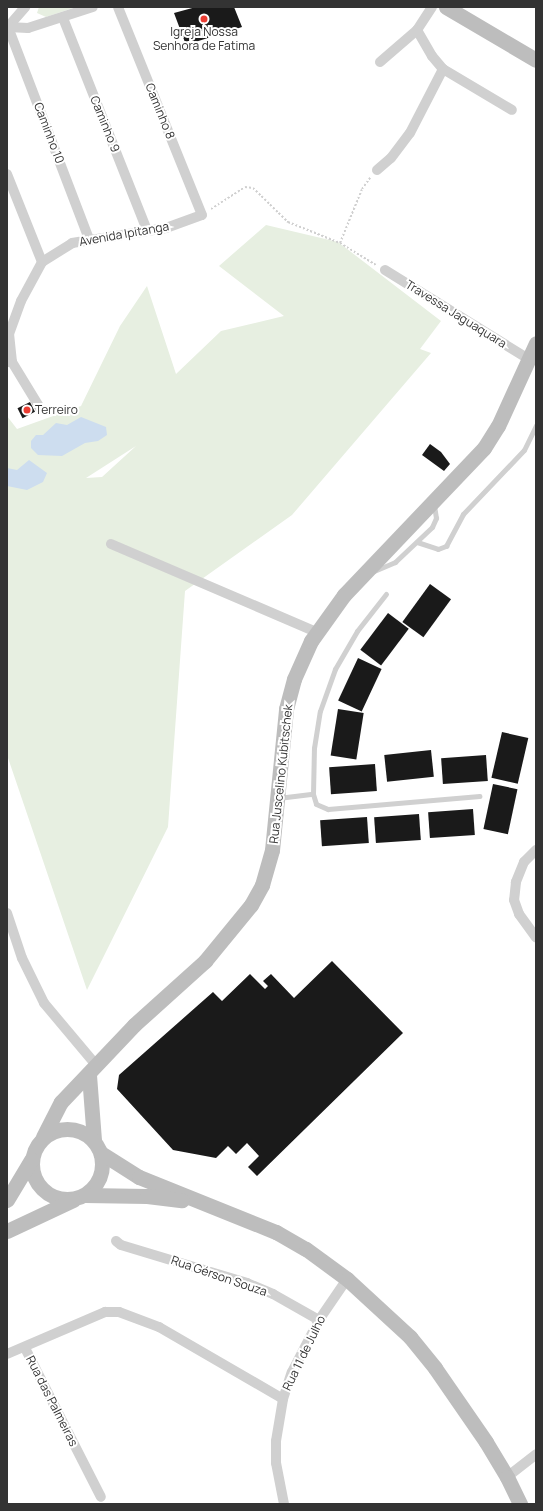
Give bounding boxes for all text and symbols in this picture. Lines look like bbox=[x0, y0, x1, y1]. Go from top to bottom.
marker: Igreja Nossa Senhora de Fatima bbox=[199, 14, 209, 24]
place label: Igreja Nossa Senhora de Fatima bbox=[153, 25, 255, 53]
street label: Caminho 8 bbox=[142, 81, 178, 141]
street label: Caminho 9 bbox=[87, 94, 123, 154]
street label: Caminho 10 bbox=[31, 101, 67, 165]
street label: Avenida Ipitanga bbox=[78, 219, 170, 249]
street label: Travessa Jaguaquara bbox=[403, 277, 509, 351]
place label: Terreiro bbox=[35, 403, 78, 417]
marker: Terreiro bbox=[22, 405, 32, 415]
street label: Rua Juscelino Kubitschek bbox=[267, 704, 295, 844]
street label: Rua Gérson Souza bbox=[169, 1253, 269, 1299]
street label: Rua 11 de Julho bbox=[280, 1313, 328, 1393]
street label: Rua das Palmeiras bbox=[23, 1353, 81, 1449]

